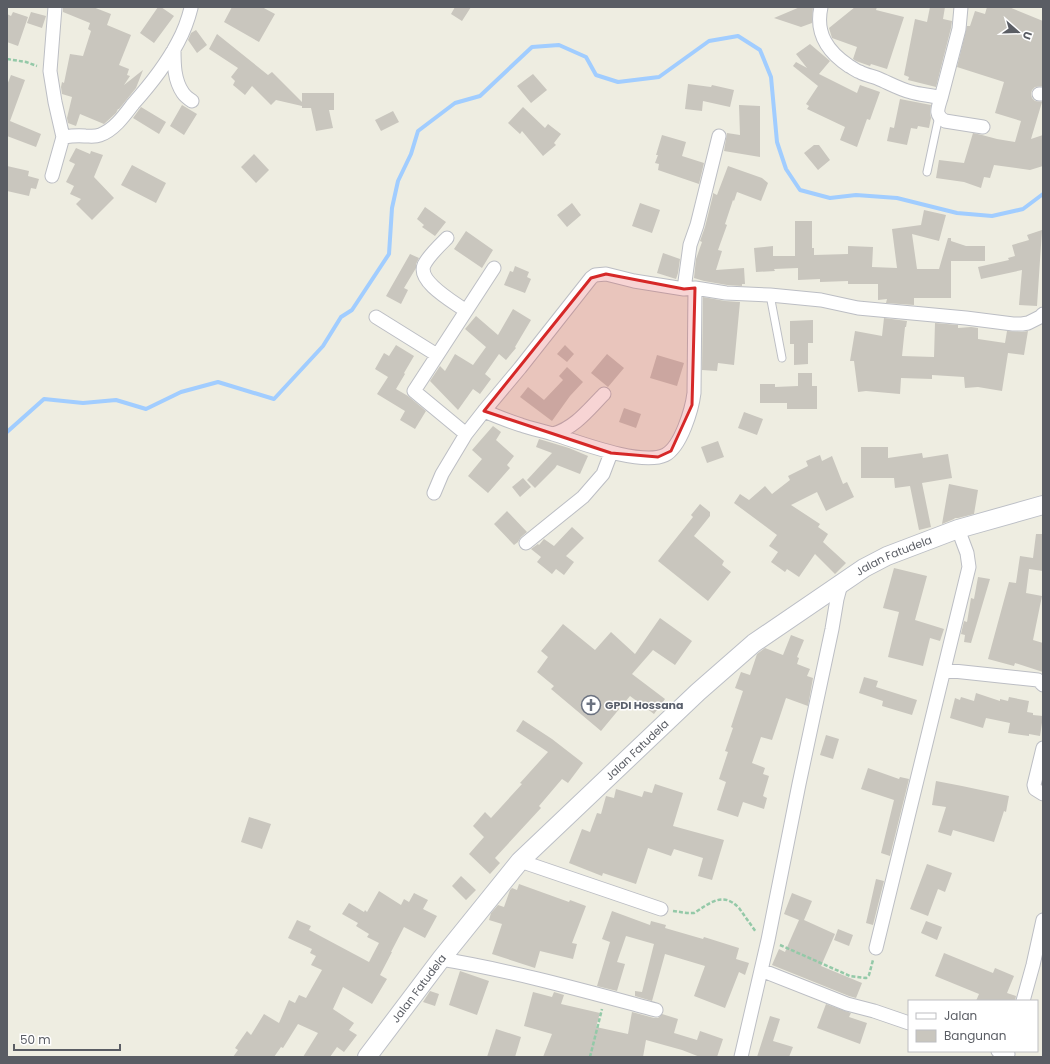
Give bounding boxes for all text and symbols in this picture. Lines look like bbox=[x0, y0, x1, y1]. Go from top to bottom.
north arrow bbox=[998, 12, 1038, 52]
text: U bbox=[1018, 29, 1036, 42]
street label: Jalan Fatudela bbox=[852, 532, 934, 579]
church icon: GPDI Hossana bbox=[580, 694, 602, 716]
place label: GPDI Hossana bbox=[605, 697, 684, 713]
street label: Jalan Fatudela bbox=[602, 716, 672, 784]
street label: Jalan Fatudela bbox=[388, 951, 450, 1026]
legend bbox=[908, 1000, 1038, 1052]
text: Jalan bbox=[944, 1007, 977, 1024]
scale bar bbox=[14, 1026, 120, 1052]
text: Bangunan bbox=[944, 1027, 1006, 1044]
text: 50 m bbox=[20, 1031, 51, 1048]

